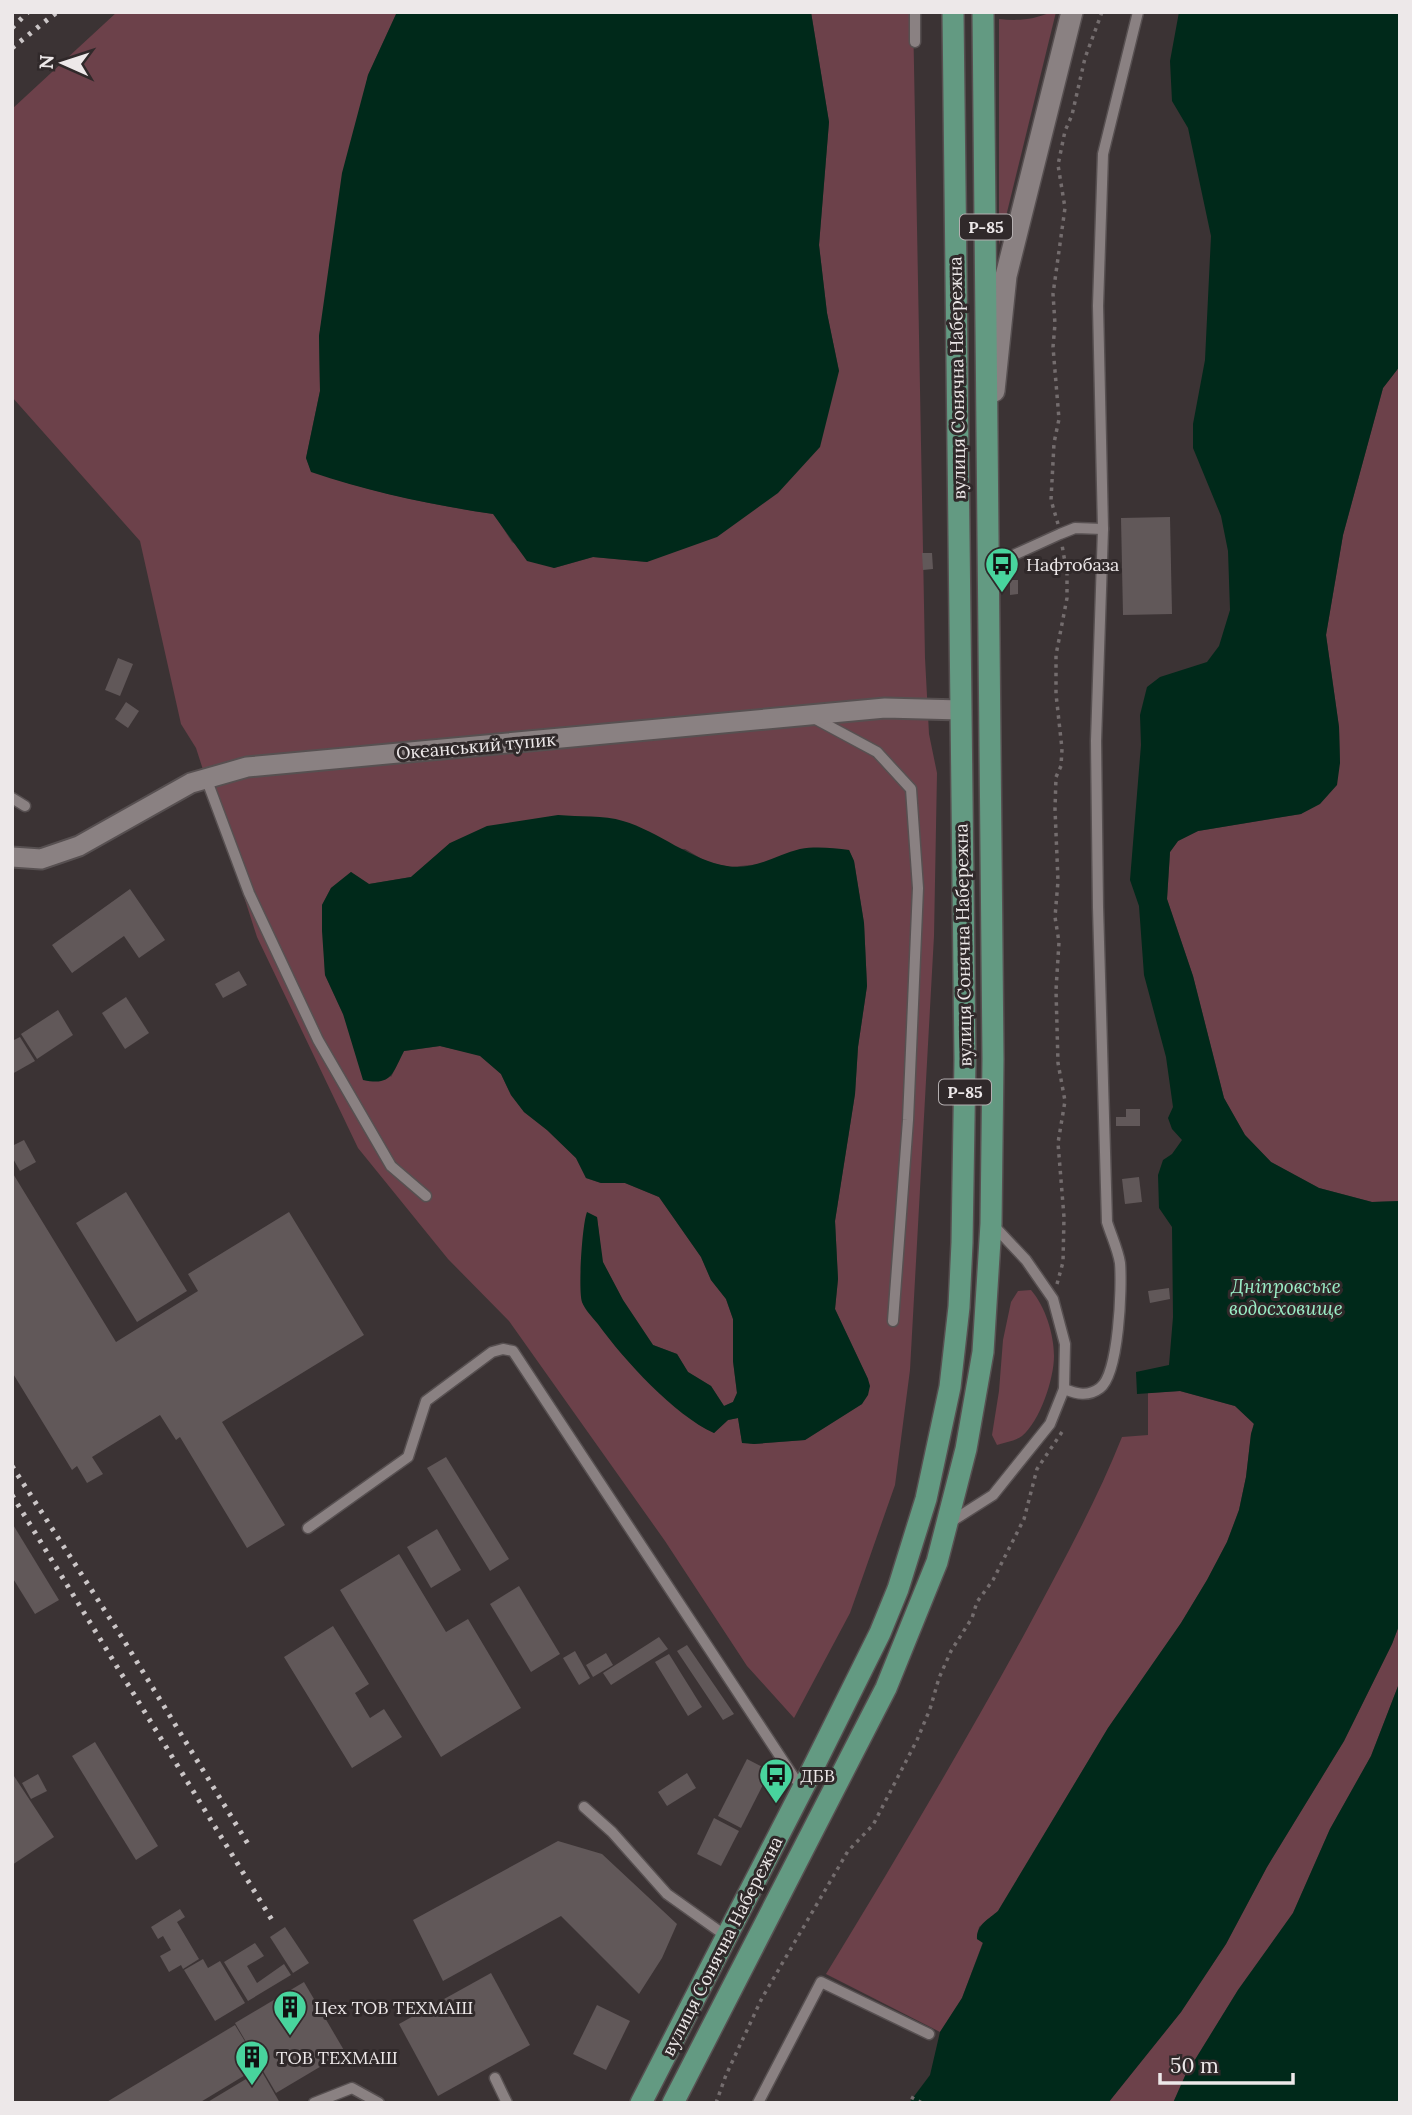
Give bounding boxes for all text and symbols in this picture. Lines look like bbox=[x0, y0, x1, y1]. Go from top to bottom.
north arrow bbox=[28, 28, 98, 98]
text: N bbox=[34, 54, 58, 70]
road number: Р-85 bbox=[960, 215, 1012, 240]
street label: вулиця Сонячна Набережна bbox=[943, 256, 971, 500]
bus stop icon: Нафтобаза bbox=[983, 545, 1021, 594]
place label: Нафтобаза bbox=[1026, 553, 1119, 576]
street label: Океанський тупик bbox=[395, 728, 557, 764]
street label: вулиця Сонячна Набережна bbox=[949, 823, 977, 1067]
road number: Р-85 bbox=[939, 1080, 991, 1104]
water label: Дніпровське водосховище bbox=[1229, 1274, 1343, 1320]
bus stop icon: ДБВ bbox=[757, 1756, 795, 1805]
place label: ДБВ bbox=[800, 1764, 835, 1787]
street label: вулиця Сонячна Набережна bbox=[656, 1832, 788, 2060]
building icon: Цех ТОВ ТЕХМАШ bbox=[271, 1988, 309, 2037]
place label: Цех ТОВ ТЕХМАШ bbox=[314, 1996, 473, 2019]
building icon: ТОВ ТЕХМАШ bbox=[233, 2038, 271, 2087]
scale bar bbox=[1160, 2042, 1293, 2086]
place label: ТОВ ТЕХМАШ bbox=[276, 2046, 398, 2069]
text: 50 m bbox=[1170, 2052, 1219, 2079]

